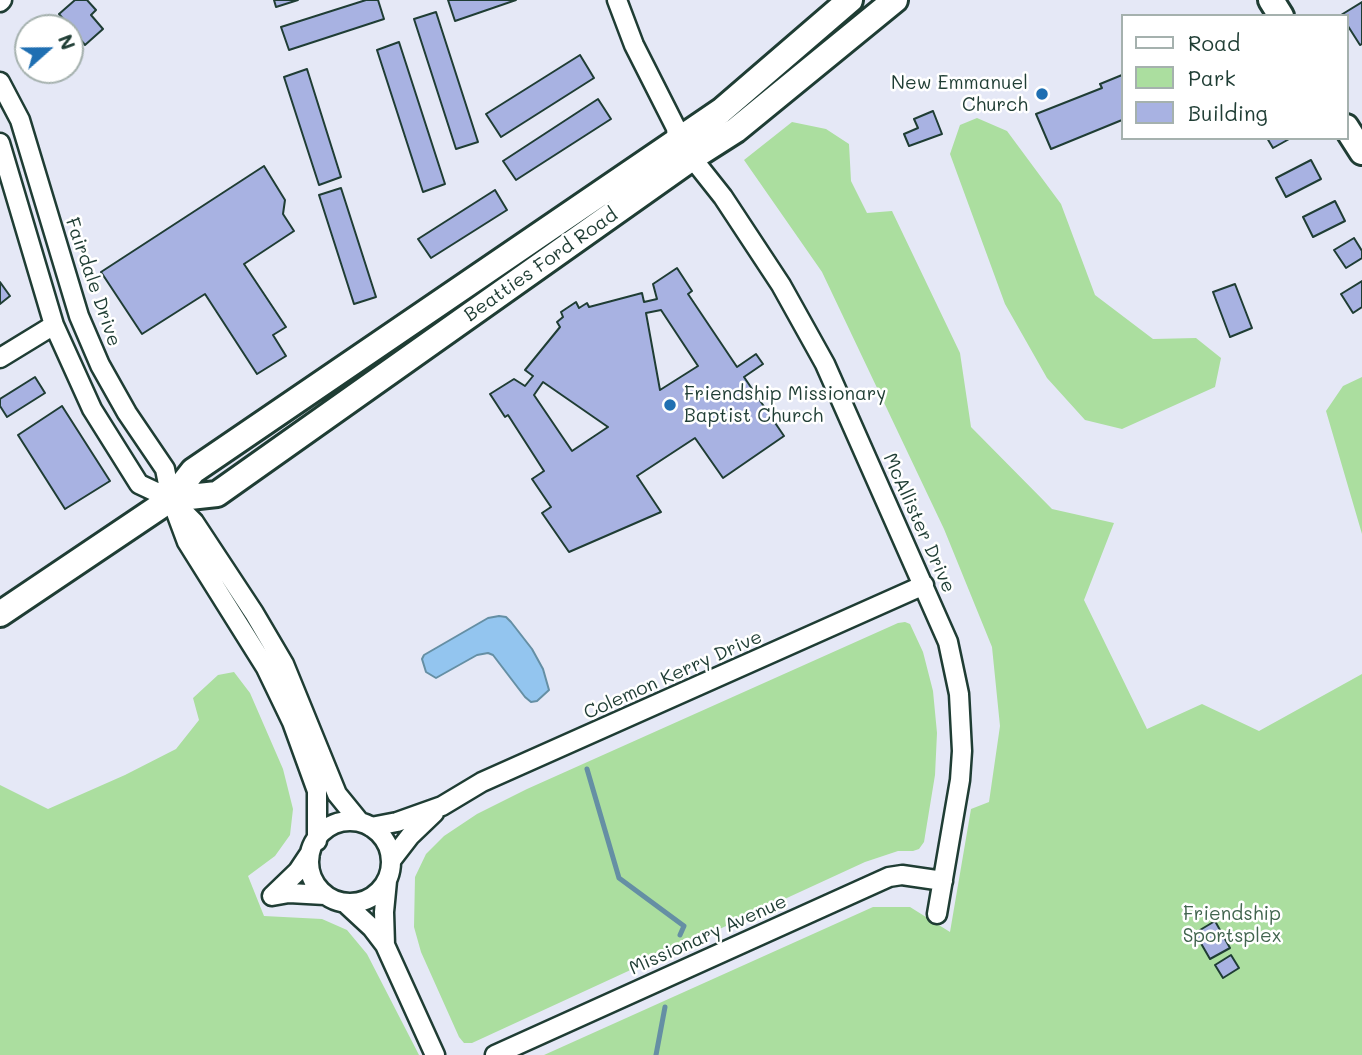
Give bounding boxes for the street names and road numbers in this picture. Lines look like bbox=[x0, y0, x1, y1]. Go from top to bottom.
street label: Beatties Ford Road bbox=[460, 203, 622, 327]
street label: Fairdale Drive bbox=[60, 215, 126, 349]
street label: McAllister Drive bbox=[878, 450, 960, 596]
street label: Colemon Kerry Drive bbox=[580, 625, 766, 725]
street label: Missionary Avenue bbox=[626, 890, 790, 980]

